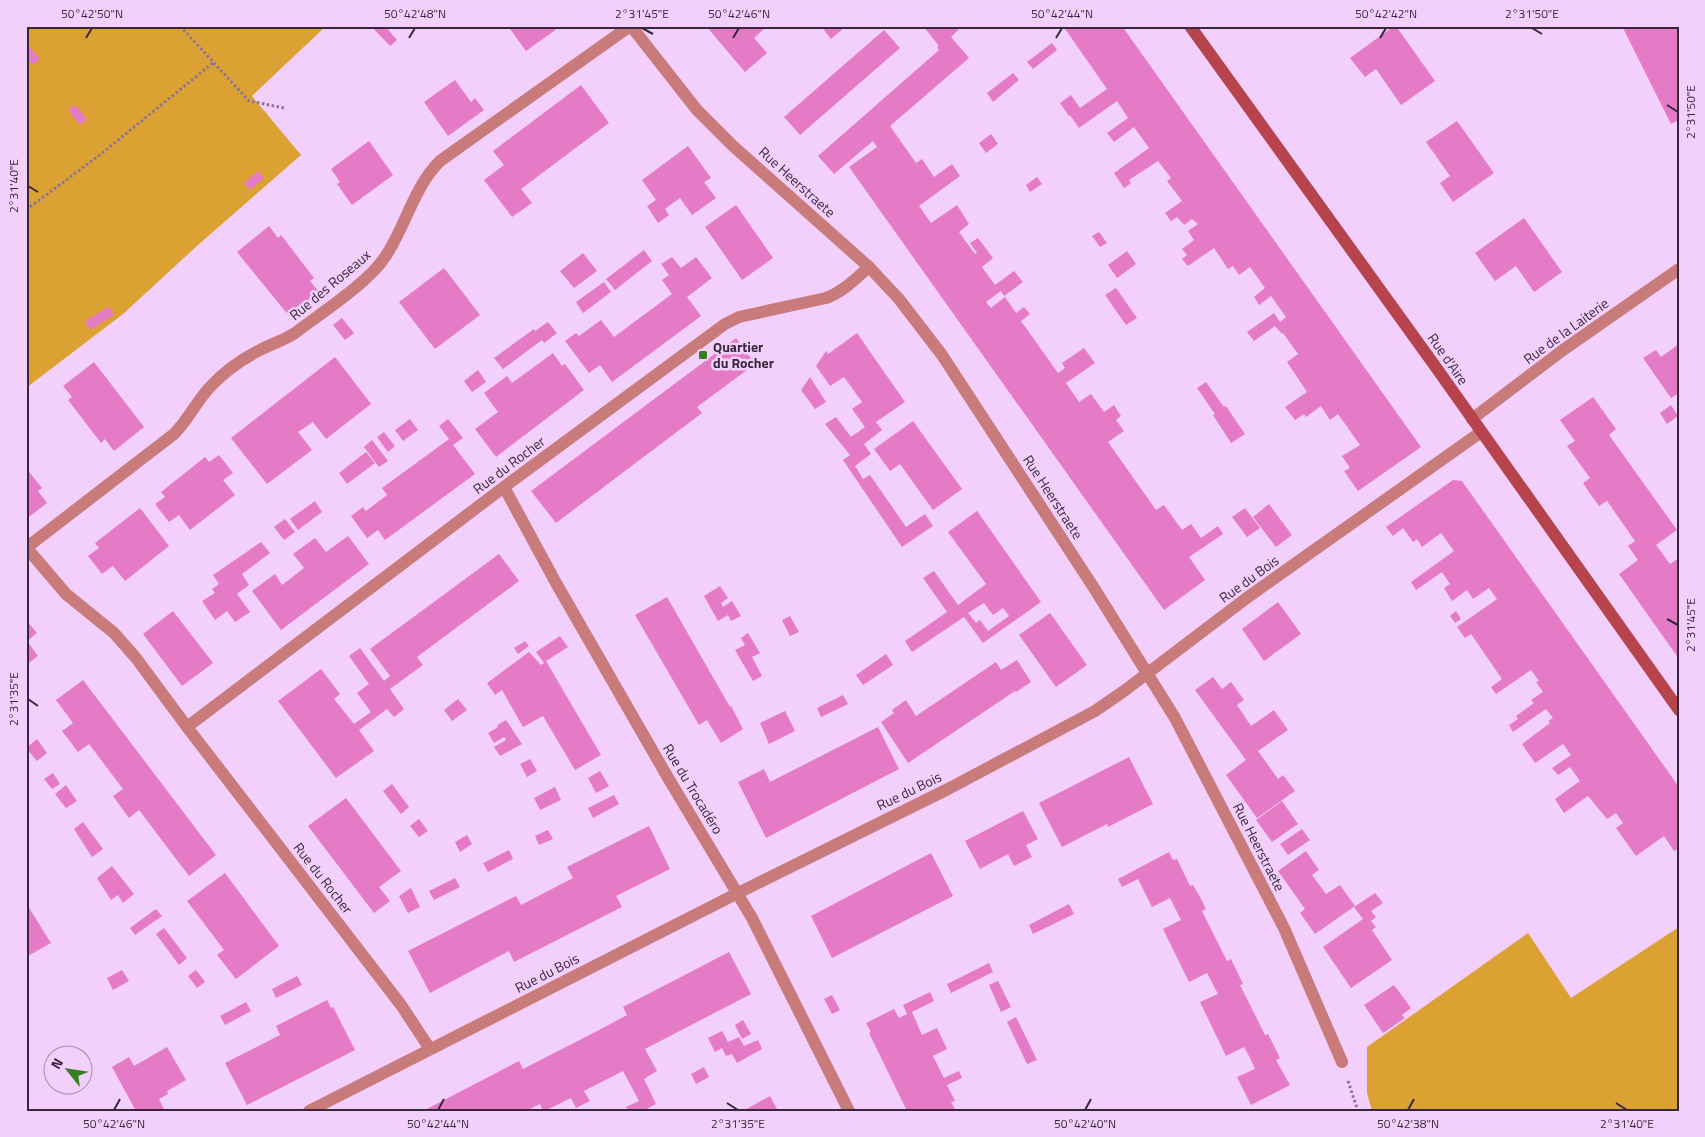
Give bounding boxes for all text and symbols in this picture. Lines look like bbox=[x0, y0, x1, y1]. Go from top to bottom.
text: 50°42'50"N bbox=[61, 4, 123, 23]
text: 50°42'48"N bbox=[384, 4, 446, 23]
text: 2°31'45"E bbox=[615, 4, 669, 23]
text: 50°42'46"N bbox=[708, 4, 770, 23]
text: 50°42'44"N bbox=[1031, 4, 1093, 23]
text: 50°42'42"N bbox=[1355, 4, 1417, 23]
text: 2°31'50"E bbox=[1505, 4, 1559, 23]
text: 2°31'50"E bbox=[1681, 85, 1700, 139]
street label: Rue Heerstraete bbox=[754, 141, 840, 222]
text: 2°31'40"E bbox=[4, 159, 23, 213]
street label: Rue des Roseaux bbox=[284, 244, 375, 325]
street label: Rue de la Laiterie bbox=[1519, 292, 1613, 369]
street label: Rue d'Aire bbox=[1423, 328, 1474, 389]
place label: Quartier du Rocher bbox=[713, 336, 774, 373]
marker: Quartier du Rocher bbox=[697, 349, 709, 361]
street label: Rue du Rocher bbox=[468, 430, 549, 499]
street label: Rue Heerstraete bbox=[1018, 450, 1089, 543]
street label: Rue du Bois bbox=[1214, 550, 1283, 608]
text: 2°31'45"E bbox=[1681, 598, 1700, 652]
text: 2°31'35"E bbox=[4, 672, 23, 726]
street label: Rue du Trocadéro bbox=[658, 740, 729, 838]
street label: Rue du Bois bbox=[873, 766, 945, 815]
street label: Rue Heerstraete bbox=[1228, 799, 1291, 895]
street label: Rue du Rocher bbox=[289, 838, 358, 918]
street label: Rue du Bois bbox=[511, 947, 583, 998]
north arrow bbox=[42, 1044, 92, 1094]
text: N bbox=[45, 1054, 68, 1073]
text: 50°42'46"N bbox=[83, 1114, 145, 1133]
text: 50°42'44"N bbox=[407, 1114, 469, 1133]
text: 2°31'35"E bbox=[711, 1114, 765, 1133]
text: 50°42'40"N bbox=[1054, 1114, 1116, 1133]
text: 50°42'38"N bbox=[1377, 1114, 1439, 1133]
text: 2°31'40"E bbox=[1600, 1114, 1654, 1133]

